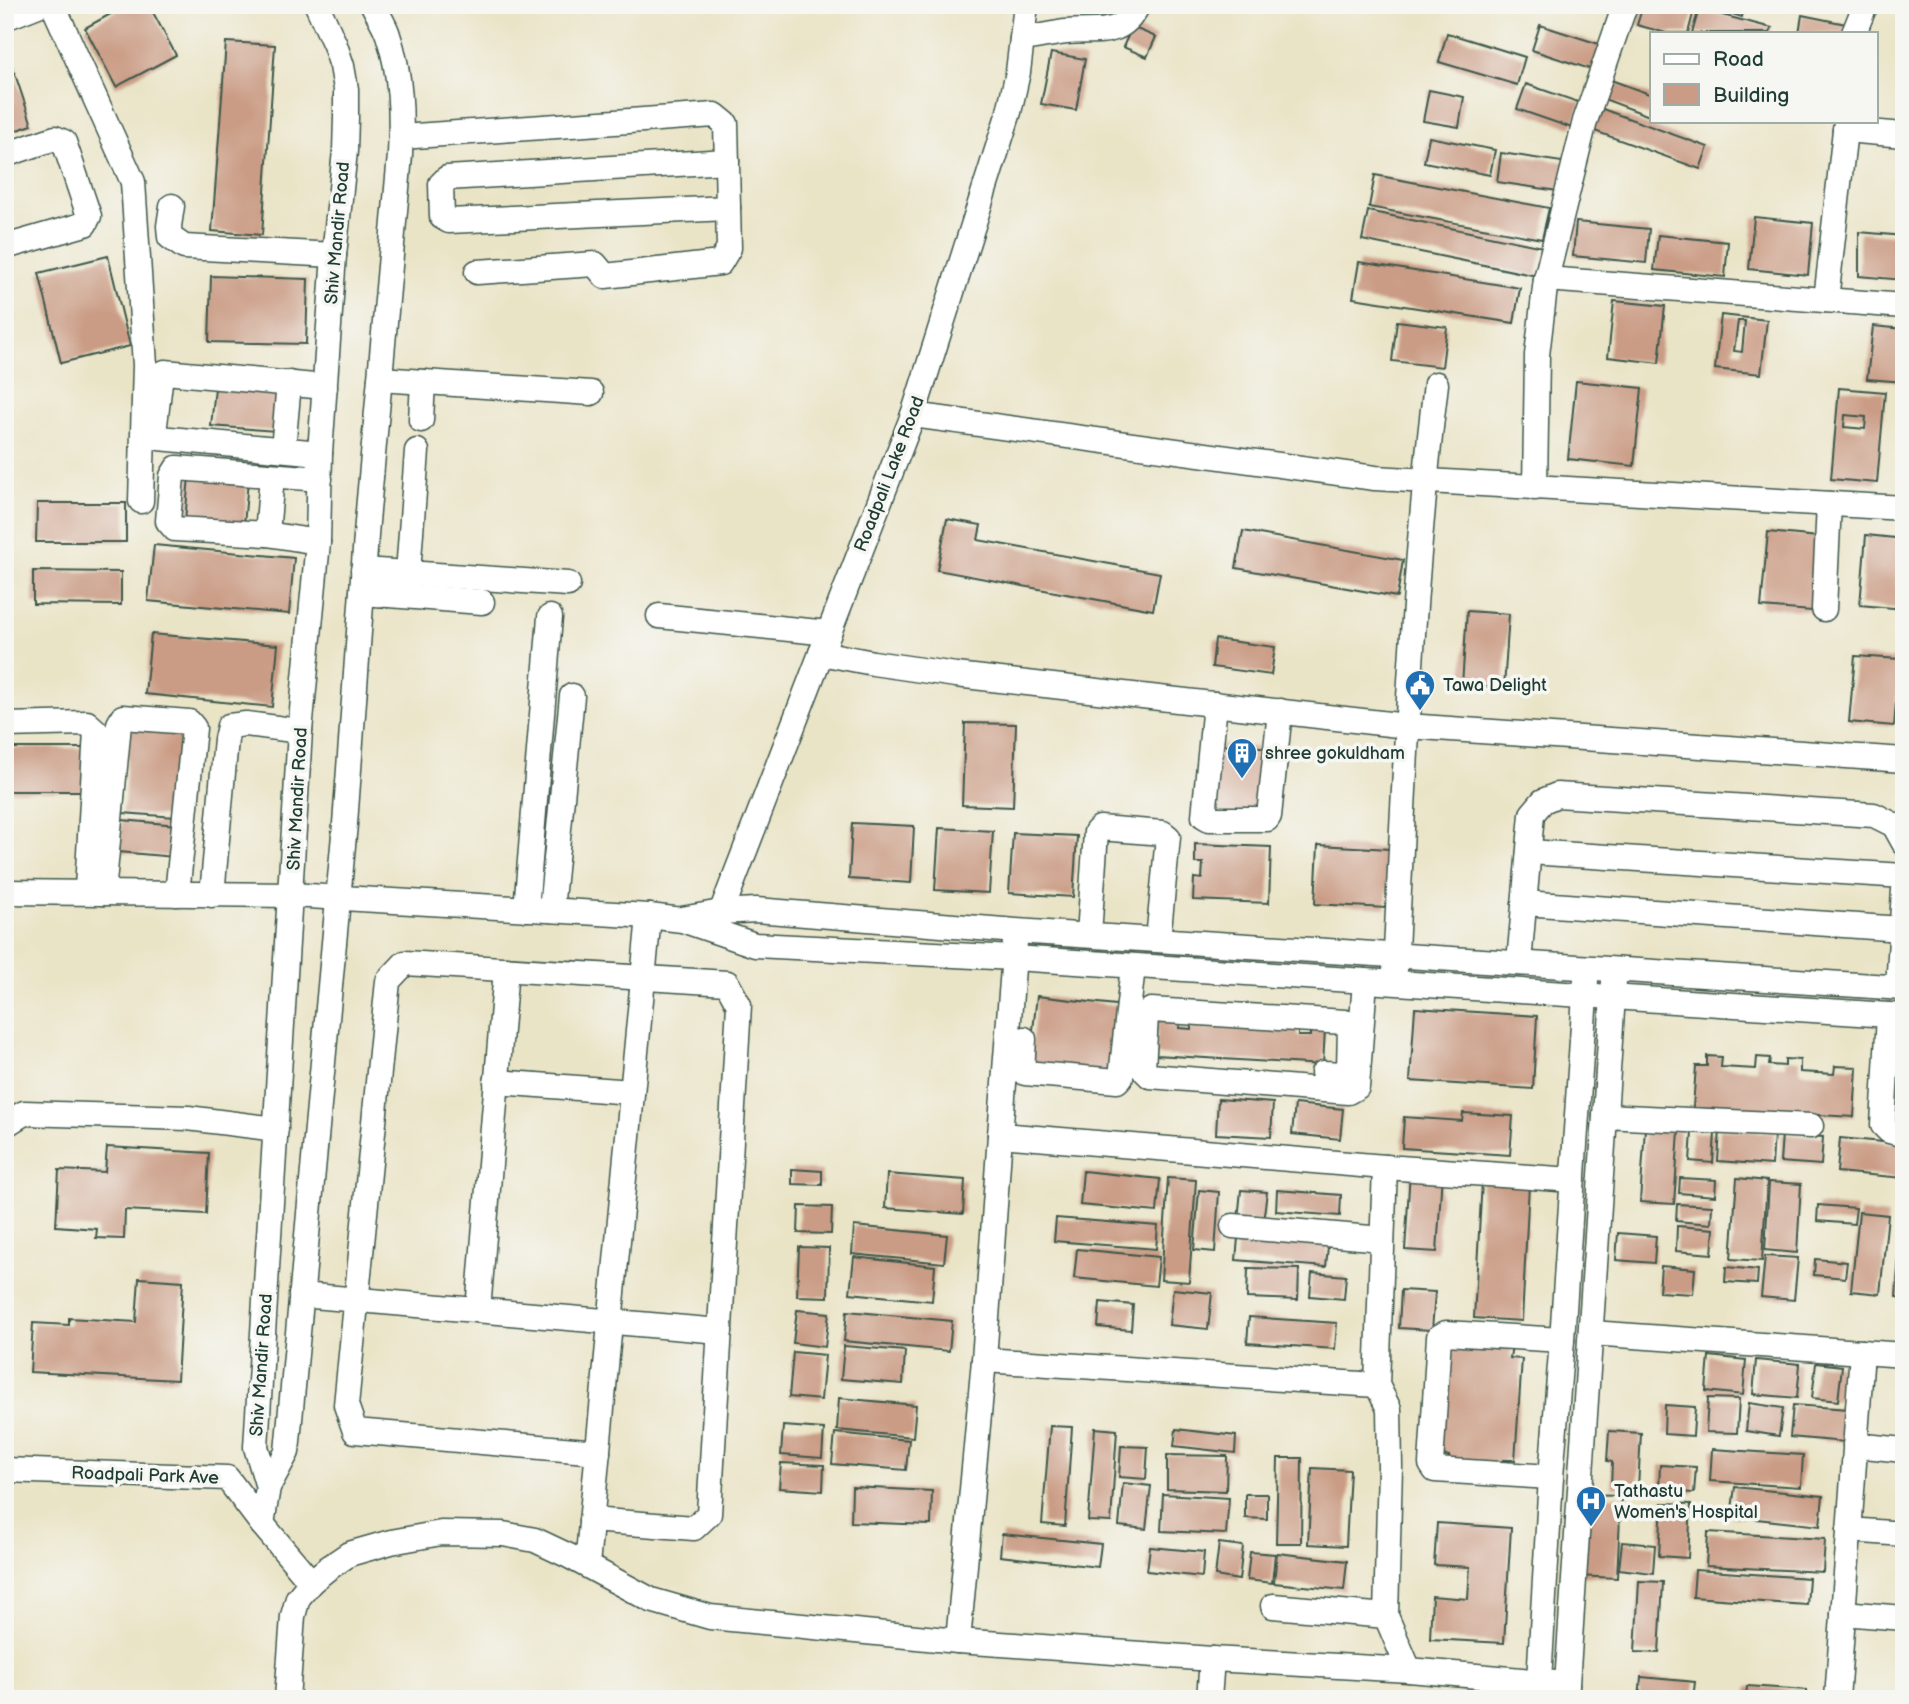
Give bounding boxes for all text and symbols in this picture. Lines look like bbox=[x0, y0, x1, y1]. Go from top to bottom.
legend bbox=[1650, 32, 1878, 122]
text: Road bbox=[1713, 47, 1764, 72]
text: Building bbox=[1713, 83, 1789, 108]
street label: Shiv Mandir Road bbox=[321, 161, 354, 305]
street label: Roadpali Lake Road bbox=[850, 393, 929, 555]
public building icon: Tawa Delight bbox=[1403, 668, 1437, 712]
place label: Tawa Delight bbox=[1443, 675, 1547, 696]
street label: Shiv Mandir Road bbox=[283, 727, 312, 871]
building icon: shree gokuldham bbox=[1225, 736, 1259, 780]
place label: shree gokuldham bbox=[1265, 743, 1405, 764]
street label: Shiv Mandir Road bbox=[246, 1293, 277, 1437]
street label: Roadpali Park Ave bbox=[71, 1462, 220, 1489]
place label: Tathastu Women's Hospital bbox=[1614, 1481, 1758, 1523]
hospital icon: Tathastu Women's Hospital bbox=[1574, 1484, 1608, 1528]

